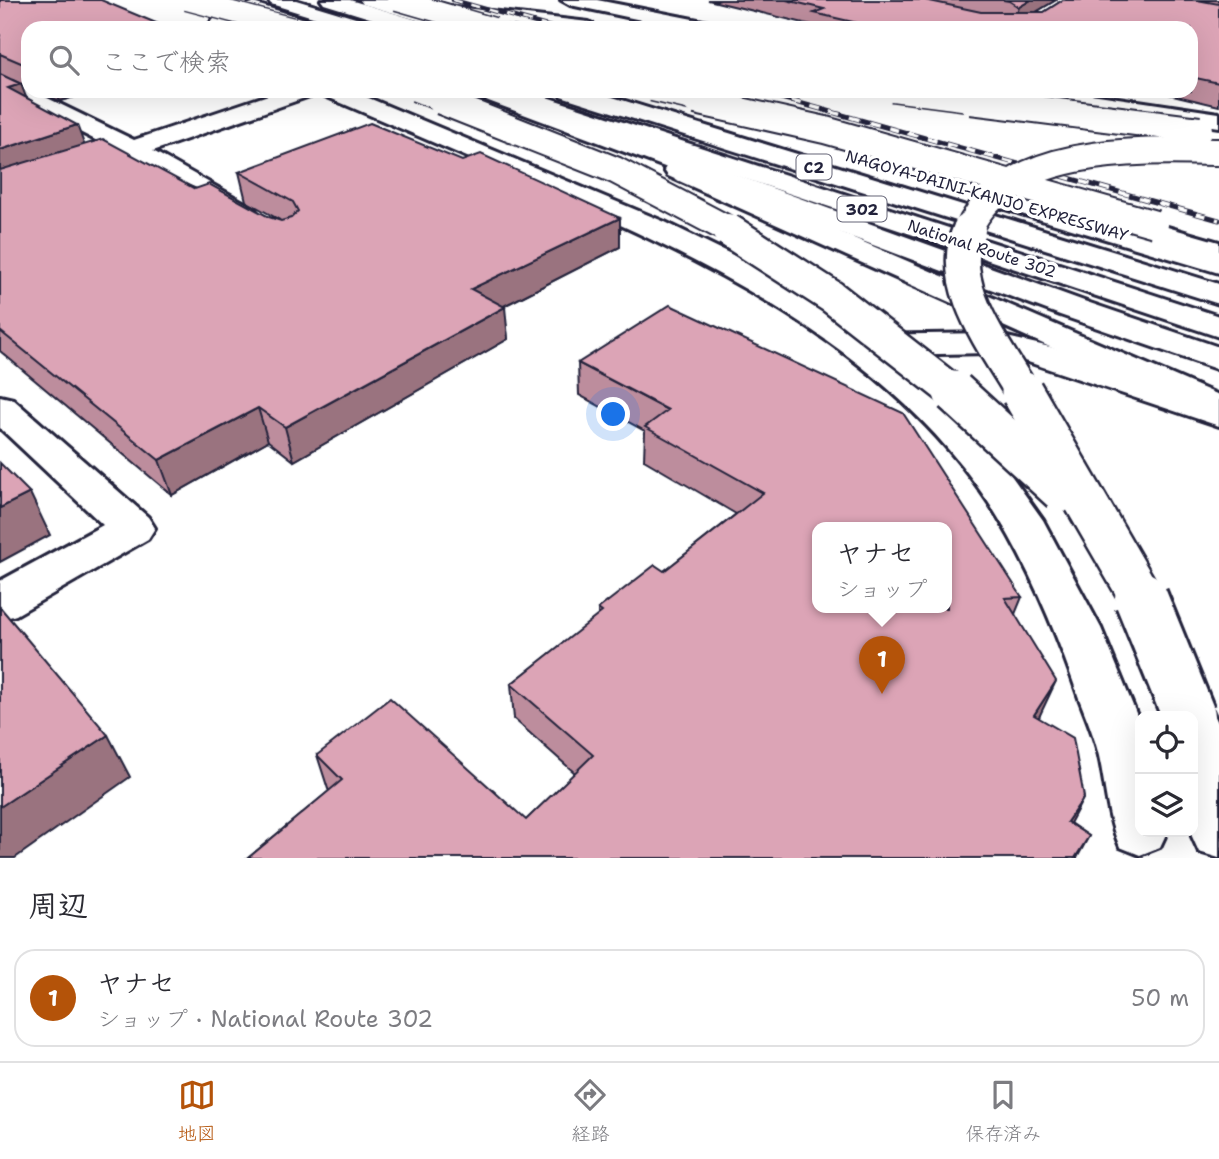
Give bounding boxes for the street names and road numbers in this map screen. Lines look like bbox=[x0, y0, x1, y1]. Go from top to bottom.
street label: NAGOYA-DAINI-KANJO EXPRESSWAY bbox=[843, 145, 1131, 246]
road number: C2 bbox=[796, 154, 832, 180]
road number: 302 bbox=[838, 196, 886, 222]
street label: National Route 302 bbox=[905, 215, 1059, 282]

